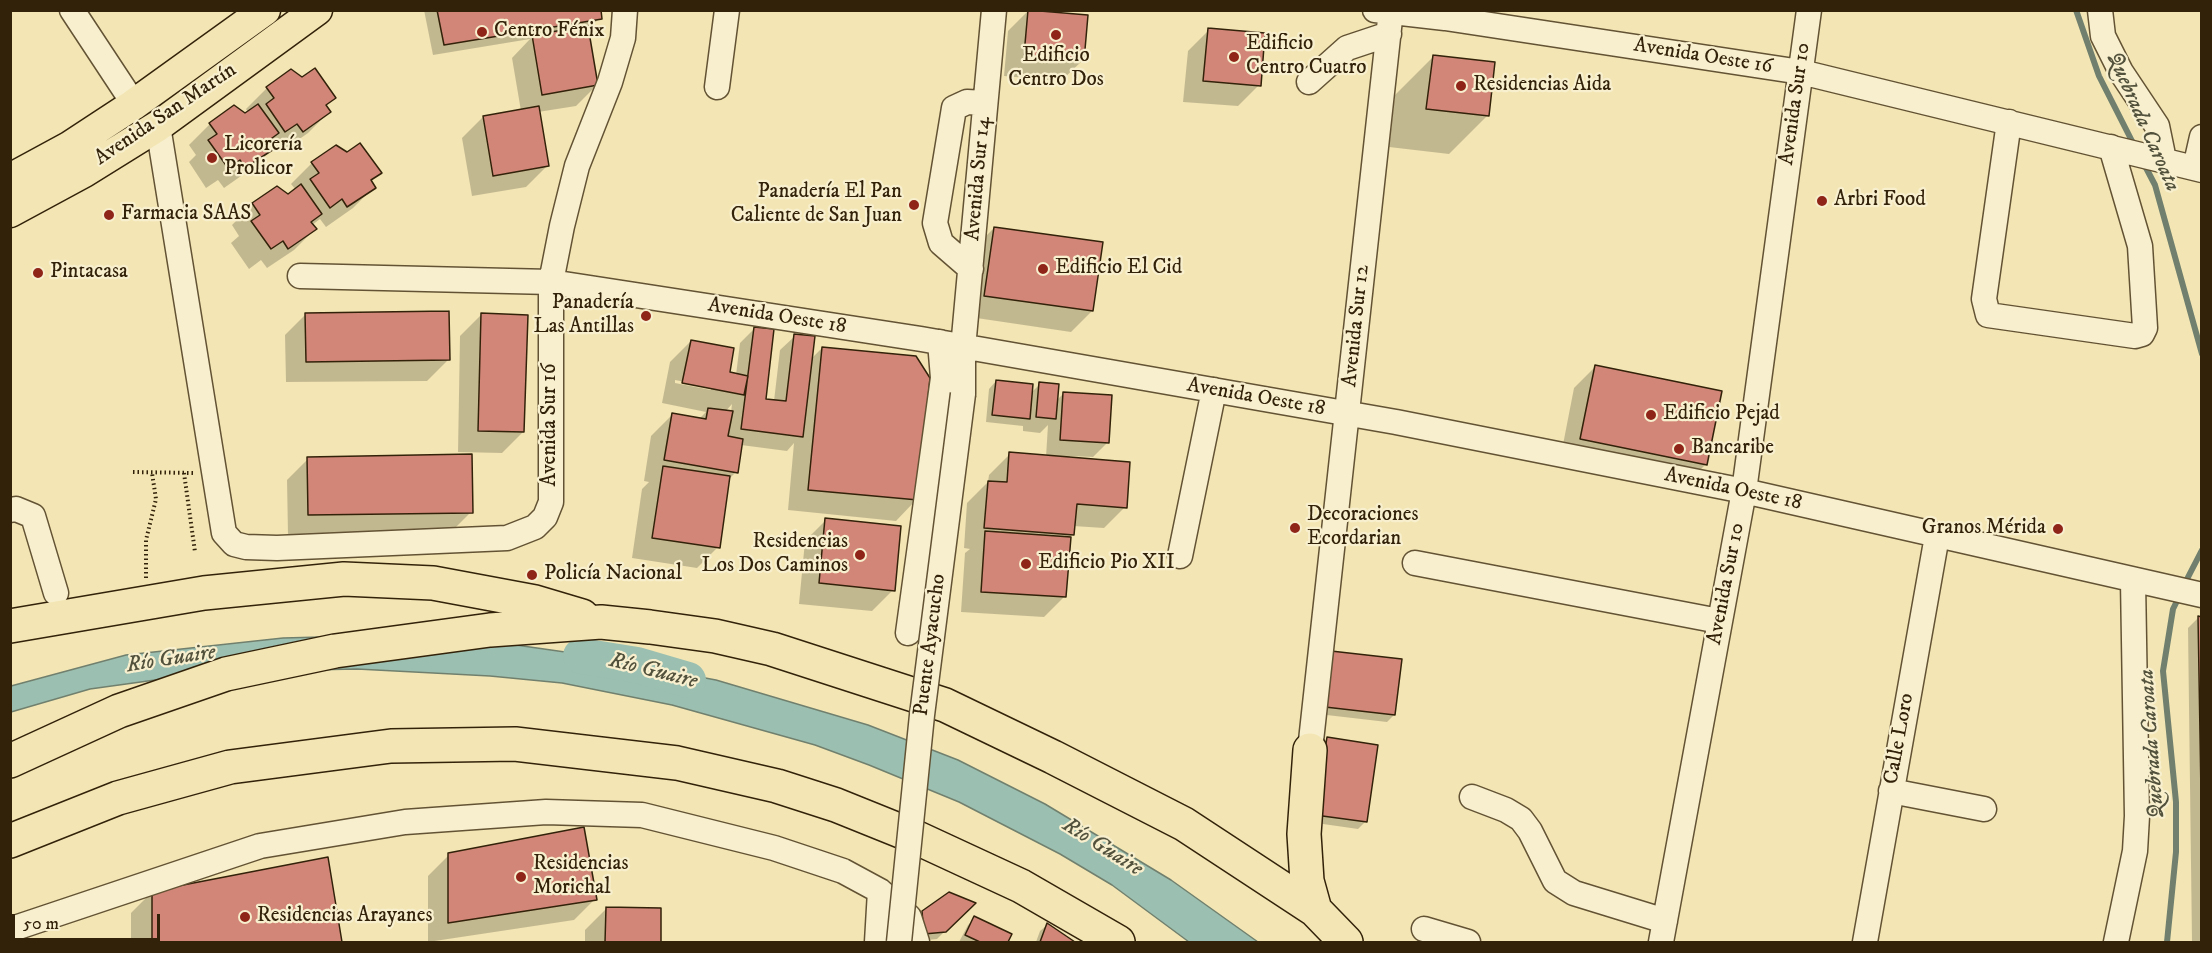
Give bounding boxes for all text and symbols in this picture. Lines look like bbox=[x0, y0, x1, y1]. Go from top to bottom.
place label: Centro Fénix bbox=[494, 19, 605, 45]
marker: Centro Fénix bbox=[475, 25, 489, 39]
marker: Edificio Centro Dos bbox=[1049, 28, 1063, 42]
place label: Edificio Centro Cuatro bbox=[1246, 32, 1367, 82]
street label: Avenida Oeste 16 bbox=[1632, 34, 1774, 80]
street label: Avenida Sur 10 bbox=[1775, 41, 1817, 167]
place label: Edificio Centro Dos bbox=[1008, 44, 1104, 94]
water label: Quebrada Caroata bbox=[2099, 48, 2185, 196]
marker: Edificio Centro Cuatro bbox=[1227, 50, 1241, 64]
street label: Avenida San Martín bbox=[90, 58, 242, 172]
place label: Residencias Aida bbox=[1473, 73, 1611, 99]
marker: Residencias Aida bbox=[1454, 79, 1468, 93]
street label: Avenida Sur 14 bbox=[961, 116, 997, 242]
place label: Licorería Prolicor bbox=[224, 133, 302, 183]
marker: Licorería Prolicor bbox=[205, 151, 219, 165]
place label: Panadería El Pan Caliente de San Juan bbox=[731, 180, 902, 230]
place label: Arbri Food bbox=[1834, 188, 1926, 214]
marker: Arbri Food bbox=[1815, 194, 1829, 208]
marker: Panadería El Pan Caliente de San Juan bbox=[907, 198, 921, 212]
place label: Farmacia SAAS bbox=[121, 202, 251, 228]
marker: Farmacia SAAS bbox=[102, 208, 116, 222]
place label: Edificio El Cid bbox=[1055, 256, 1182, 282]
place label: Pintacasa bbox=[50, 260, 128, 286]
marker: Edificio El Cid bbox=[1036, 262, 1050, 276]
street label: Avenida Sur 12 bbox=[1338, 264, 1376, 388]
marker: Pintacasa bbox=[31, 266, 45, 280]
place label: Panadería Las Antillas bbox=[534, 291, 634, 341]
street label: Avenida Oeste 18 bbox=[706, 294, 848, 340]
marker: Panadería Las Antillas bbox=[639, 309, 653, 323]
street label: Avenida Sur 16 bbox=[538, 363, 564, 487]
street label: Avenida Oeste 18 bbox=[1185, 373, 1327, 423]
place label: Edificio Pejad bbox=[1663, 402, 1780, 428]
marker: Edificio Pejad bbox=[1644, 408, 1658, 422]
place label: Bancaribe bbox=[1691, 436, 1774, 462]
marker: Bancaribe bbox=[1672, 442, 1686, 456]
street label: Avenida Oeste 18 bbox=[1662, 463, 1804, 517]
place label: Decoraciones Ecordarian bbox=[1307, 503, 1419, 553]
place label: Granos Mérida bbox=[1922, 516, 2046, 542]
marker: Decoraciones Ecordarian bbox=[1288, 521, 1302, 535]
street label: Avenida Sur 10 bbox=[1703, 521, 1751, 647]
marker: Granos Mérida bbox=[2051, 522, 2065, 536]
place label: Residencias Los Dos Caminos bbox=[702, 530, 848, 580]
marker: Residencias Los Dos Caminos bbox=[853, 548, 867, 562]
place label: Edificio Pio XII bbox=[1038, 551, 1175, 577]
marker: Edificio Pio XII bbox=[1019, 557, 1033, 571]
place label: Policía Nacional bbox=[544, 562, 682, 588]
marker: Policía Nacional bbox=[525, 568, 539, 582]
street label: Puente Ayacucho bbox=[910, 572, 952, 718]
water label: Río Guaire bbox=[125, 640, 217, 680]
water label: Río Guaire bbox=[606, 648, 700, 696]
water label: Quebrada Caroata bbox=[2135, 668, 2171, 820]
street label: Calle Loro bbox=[1880, 692, 1920, 786]
water label: Río Guaire bbox=[1057, 813, 1147, 883]
place label: Residencias Morichal bbox=[533, 852, 628, 902]
marker: Residencias Morichal bbox=[514, 870, 528, 884]
scale bar bbox=[15, 902, 164, 940]
place label: Residencias Arayanes bbox=[257, 904, 432, 930]
marker: Residencias Arayanes bbox=[238, 910, 252, 924]
text: 50 m bbox=[23, 913, 59, 935]

